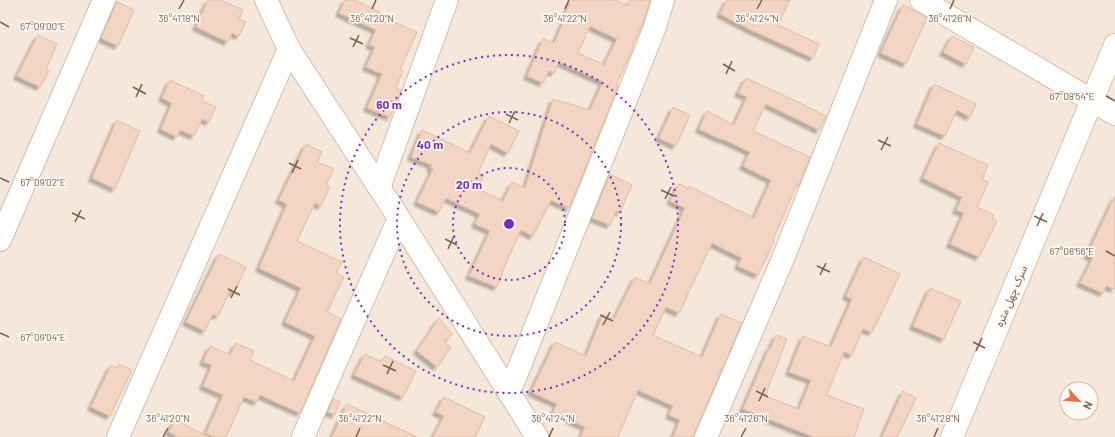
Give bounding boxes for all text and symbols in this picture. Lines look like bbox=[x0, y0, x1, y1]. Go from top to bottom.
text: 36°41'18"N bbox=[158, 12, 200, 24]
text: 36°41'20"N bbox=[350, 12, 394, 24]
text: 36°41'22"N bbox=[543, 12, 587, 24]
text: 36°41'24"N bbox=[735, 12, 779, 24]
text: 36°41'26"N bbox=[928, 12, 972, 24]
text: 67°09'00"E bbox=[20, 20, 66, 32]
text: 67°08'54"E bbox=[1049, 90, 1095, 102]
text: 60 m bbox=[376, 97, 402, 111]
text: 40 m bbox=[417, 137, 443, 151]
text: 67°09'02"E bbox=[20, 176, 66, 188]
text: 20 m bbox=[456, 177, 482, 191]
centre of rings bbox=[502, 217, 516, 231]
text: 67°08'56"E bbox=[1050, 245, 1094, 257]
street label: سرک چهل متره bbox=[992, 263, 1031, 329]
text: 67°09'04"E bbox=[20, 331, 66, 343]
north arrow bbox=[1059, 381, 1099, 421]
text: N bbox=[1081, 399, 1096, 412]
text: 36°41'20"N bbox=[146, 412, 190, 424]
text: 36°41'22"N bbox=[338, 412, 382, 424]
text: 36°41'24"N bbox=[531, 412, 575, 424]
text: 36°41'26"N bbox=[724, 412, 768, 424]
text: 36°41'28"N bbox=[916, 412, 960, 424]

